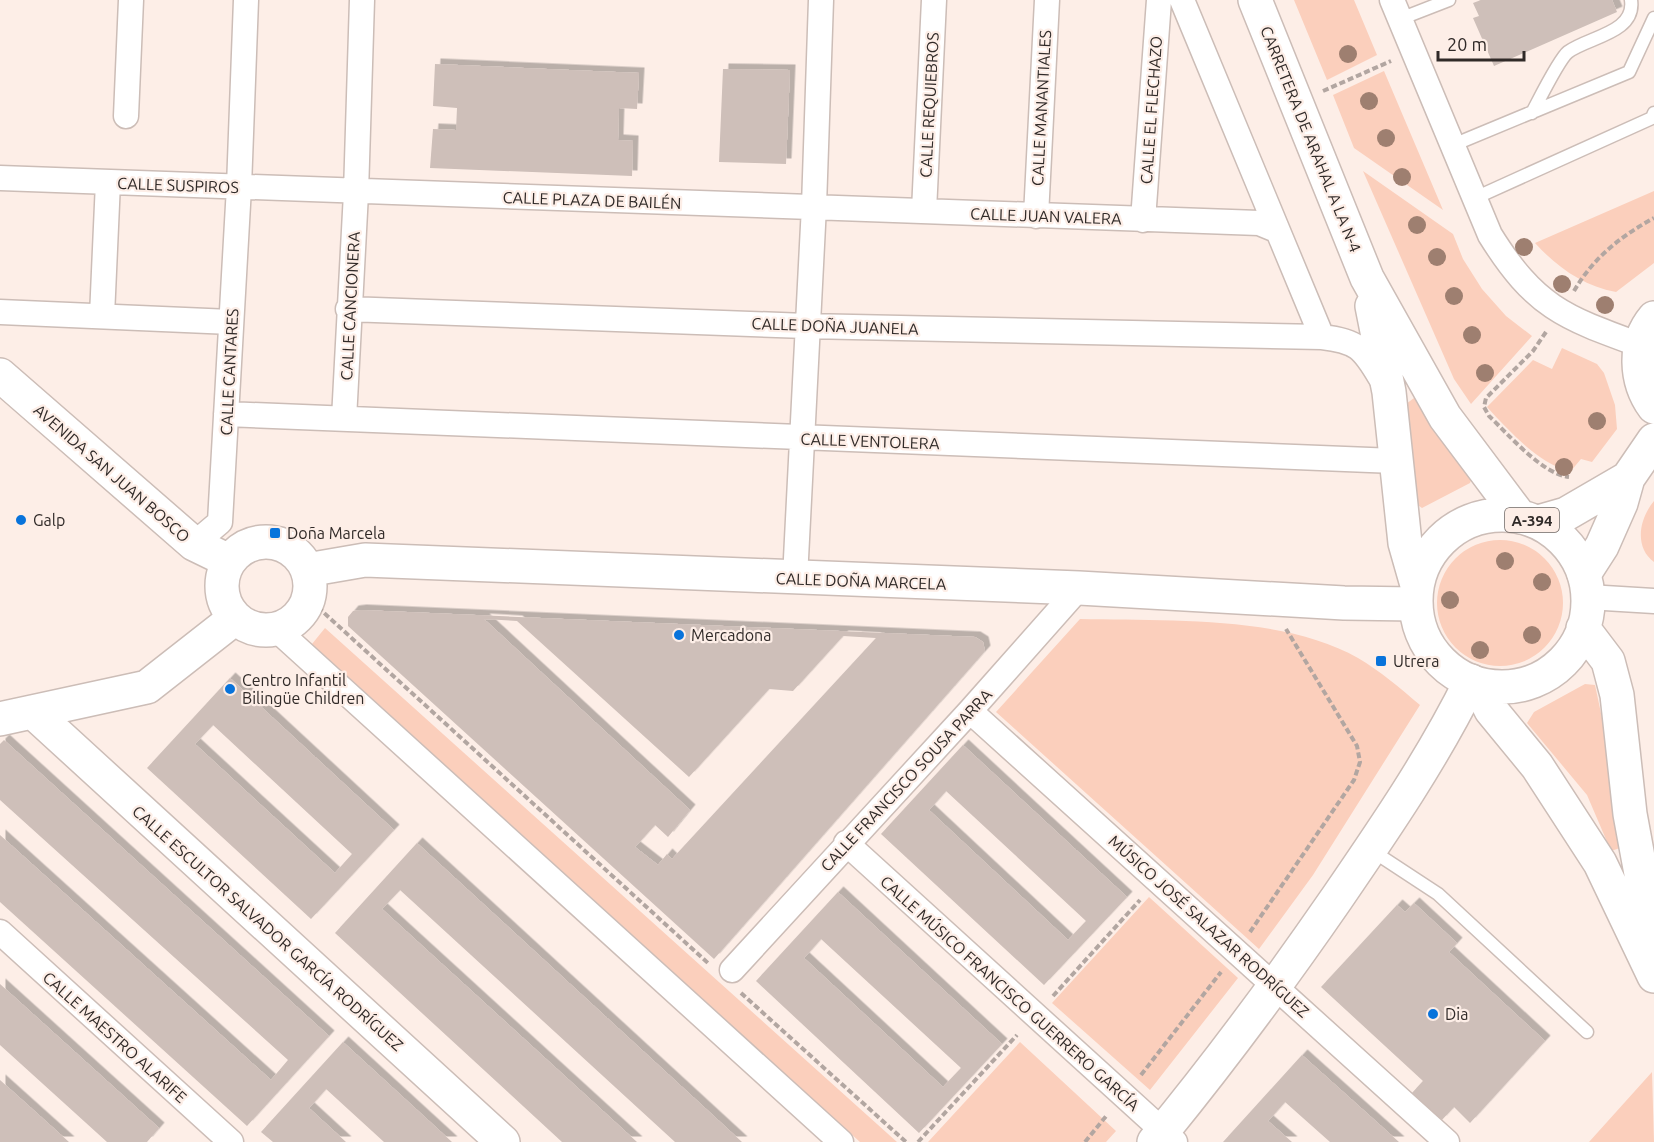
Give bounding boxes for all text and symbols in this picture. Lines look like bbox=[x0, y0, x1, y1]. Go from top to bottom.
street label: CARRETERA DE ARAHAL A LA N-4 bbox=[1257, 23, 1365, 255]
scale bar bbox=[1438, 24, 1524, 62]
street label: CALLE MANANTIALES bbox=[1028, 30, 1054, 186]
street label: CALLE REQUIEBROS bbox=[916, 32, 942, 178]
text: 20 m bbox=[1447, 34, 1487, 54]
street label: CALLE EL FLECHAZO bbox=[1137, 35, 1165, 185]
street label: CALLE SUSPIROS bbox=[117, 174, 239, 196]
street label: CALLE PLAZA DE BAILÉN bbox=[502, 186, 682, 212]
street label: CALLE JUAN VALERA bbox=[970, 204, 1123, 228]
street label: CALLE CANCIONERA bbox=[337, 231, 363, 381]
street label: CALLE CANTARES bbox=[217, 308, 241, 436]
street label: CALLE DOÑA JUANELA bbox=[751, 313, 920, 338]
street label: AVENIDA SAN JUAN BOSCO bbox=[30, 400, 194, 546]
street label: CALLE VENTOLERA bbox=[800, 430, 940, 452]
road number: A-394 bbox=[1505, 508, 1559, 532]
place label: Galp bbox=[33, 511, 65, 529]
marker: Galp bbox=[14, 513, 28, 527]
place label: Doña Marcela bbox=[287, 524, 386, 542]
marker: Doña Marcela bbox=[268, 526, 282, 540]
street label: CALLE DOÑA MARCELA bbox=[775, 568, 947, 593]
place label: Mercadona bbox=[691, 626, 771, 644]
marker: Mercadona bbox=[672, 628, 686, 642]
place label: Utrera bbox=[1393, 652, 1439, 670]
marker: Utrera bbox=[1374, 654, 1388, 668]
place label: Centro Infantil Bilingüe Children bbox=[242, 671, 365, 707]
marker: Centro Infantil Bilingüe Children bbox=[223, 682, 237, 696]
street label: CALLE FRANCISCO SOUSA PARRA bbox=[817, 685, 996, 875]
street label: CALLE ESCULTOR SALVADOR GARCÍA RODRÍGUEZ bbox=[129, 800, 408, 1054]
street label: MÚSICO JOSÉ SALAZAR RODRÍGUEZ bbox=[1105, 830, 1314, 1021]
street label: CALLE MÚSICO FRANCISCO GUERRERO GARCÍA bbox=[877, 870, 1145, 1114]
street label: CALLE MAESTRO ALARIFE bbox=[40, 968, 190, 1106]
place label: Dia bbox=[1445, 1005, 1468, 1023]
marker: Dia bbox=[1426, 1007, 1440, 1021]

